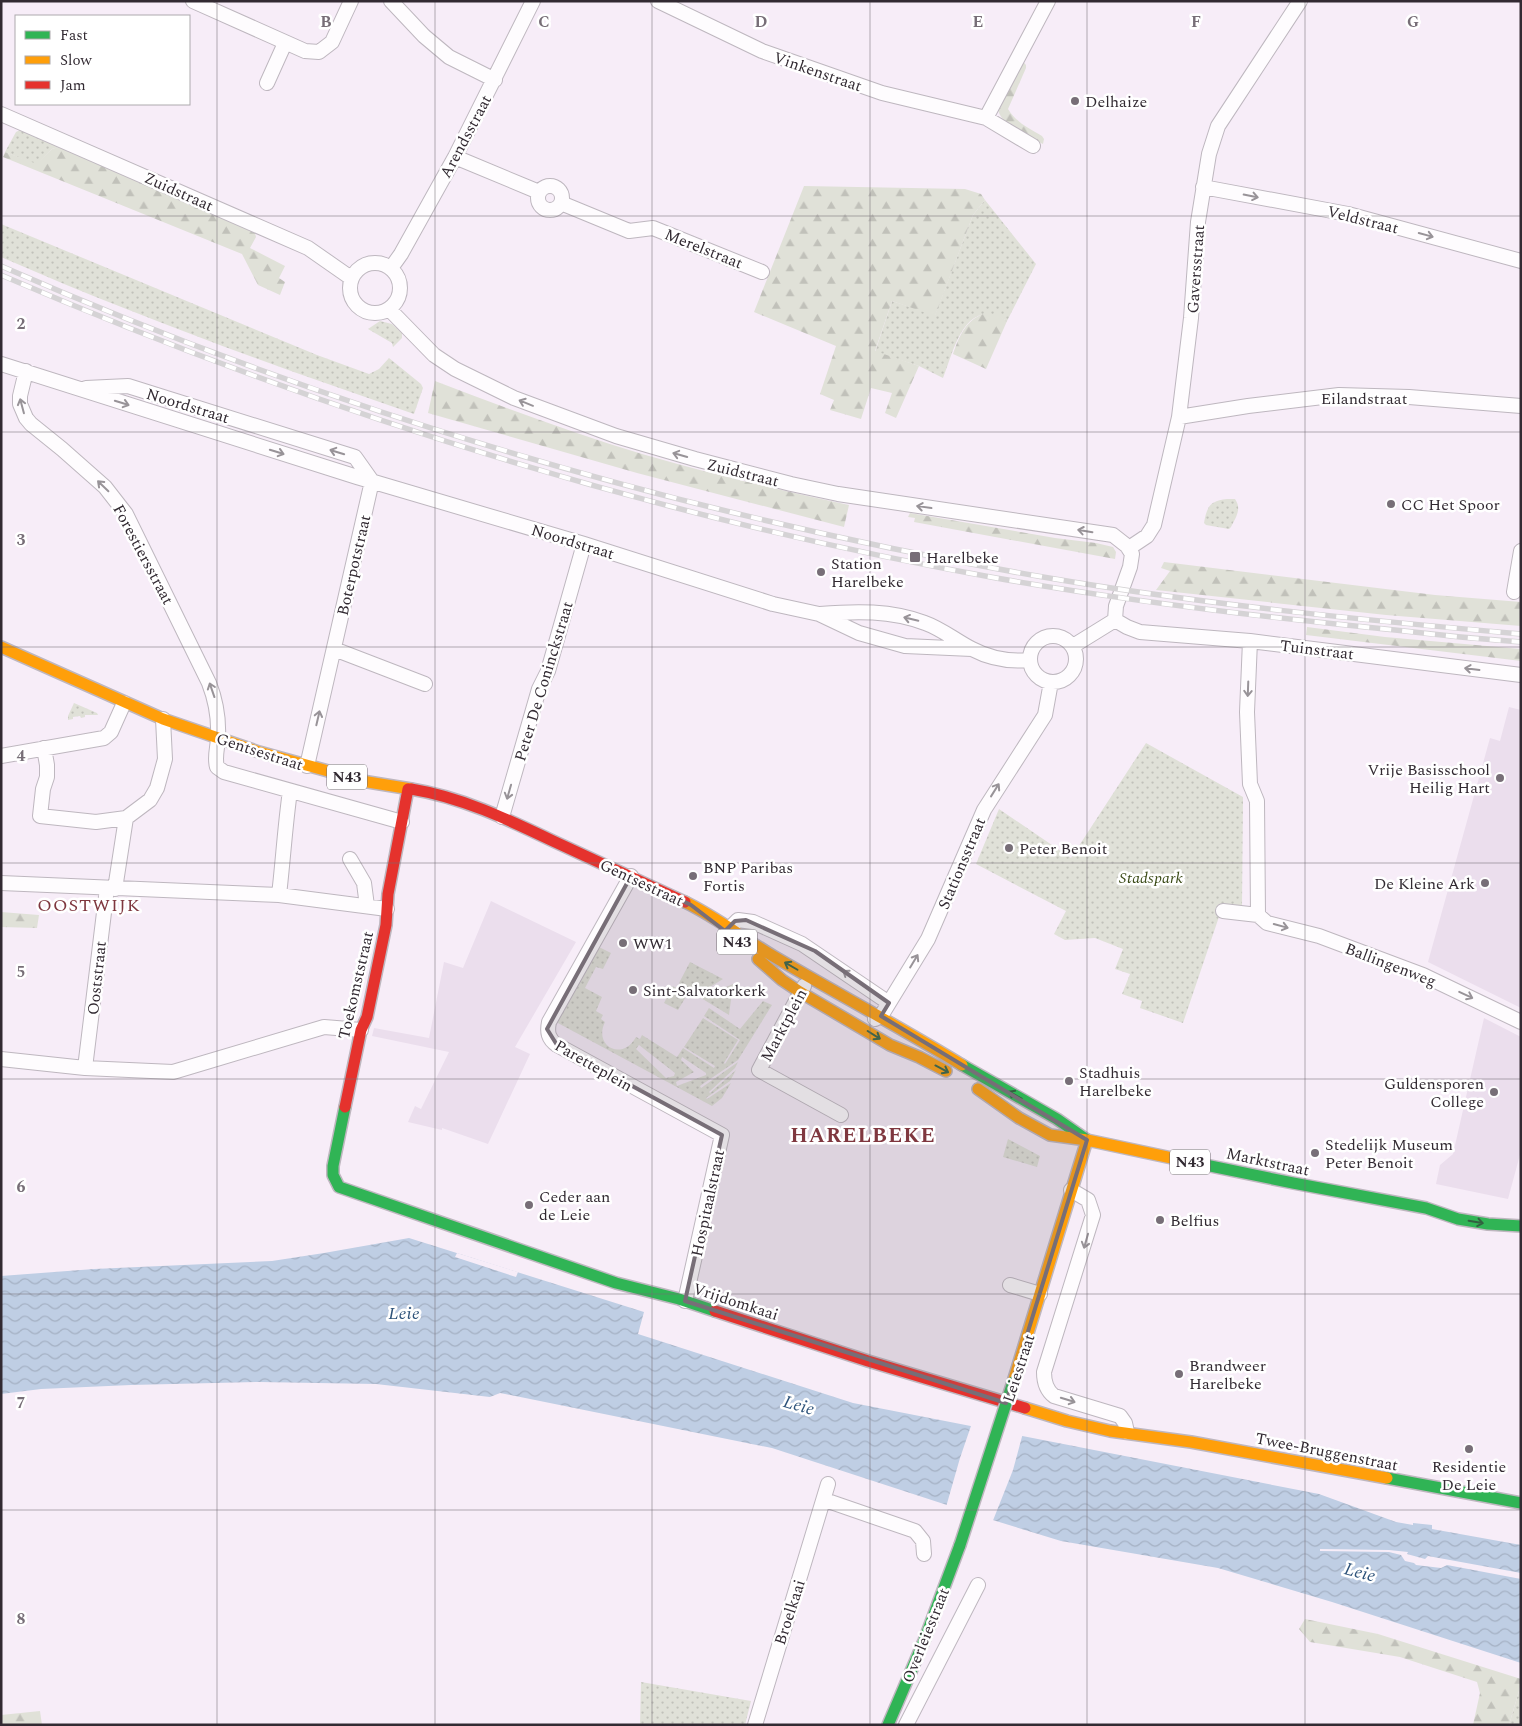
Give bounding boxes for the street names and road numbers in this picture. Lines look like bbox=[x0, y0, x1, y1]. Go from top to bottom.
street label: Vinkenstraat bbox=[770, 46, 865, 98]
street label: Arendsstraat bbox=[434, 90, 498, 183]
street label: Zuidstraat bbox=[140, 166, 217, 218]
street label: Veldstraat bbox=[1325, 200, 1401, 241]
street label: Merelstraat bbox=[661, 222, 747, 276]
street label: Gaversstraat bbox=[1181, 223, 1211, 314]
street label: Noordstraat bbox=[143, 382, 233, 430]
street label: Eilandstraat bbox=[1321, 387, 1408, 411]
street label: Zuidstraat bbox=[704, 452, 782, 494]
street label: Forestiersstraat bbox=[107, 500, 180, 609]
street label: Boterpotstraat bbox=[331, 512, 377, 618]
street label: Noordstraat bbox=[528, 518, 618, 566]
street label: Peter De Coninckstraat bbox=[508, 598, 580, 764]
street label: Tuinstraat bbox=[1279, 634, 1356, 666]
street label: Gentsestraat bbox=[213, 727, 307, 777]
road number: N43 bbox=[327, 764, 367, 790]
street label: Stationsstraat bbox=[932, 813, 992, 913]
street label: Gentsestraat bbox=[596, 853, 688, 913]
street label: Toekomststraat bbox=[332, 928, 380, 1042]
road number: N43 bbox=[717, 930, 757, 954]
street label: Ballingenweg bbox=[1342, 937, 1440, 993]
street label: Ooststraat bbox=[81, 940, 113, 1016]
street label: Marktplein bbox=[755, 985, 813, 1066]
street label: Paretteplein bbox=[550, 1034, 637, 1098]
street label: Marktstraat bbox=[1224, 1141, 1312, 1183]
street label: Hospitaalstraat bbox=[685, 1147, 731, 1259]
road number: N43 bbox=[1170, 1150, 1210, 1174]
street label: Vrijdomkaai bbox=[690, 1277, 781, 1327]
street label: Leiestraat bbox=[997, 1331, 1041, 1406]
street label: Twee-Bruggenstraat bbox=[1253, 1426, 1400, 1478]
street label: Broelkaai bbox=[768, 1577, 812, 1648]
street label: Overleiestraat bbox=[896, 1584, 956, 1687]

